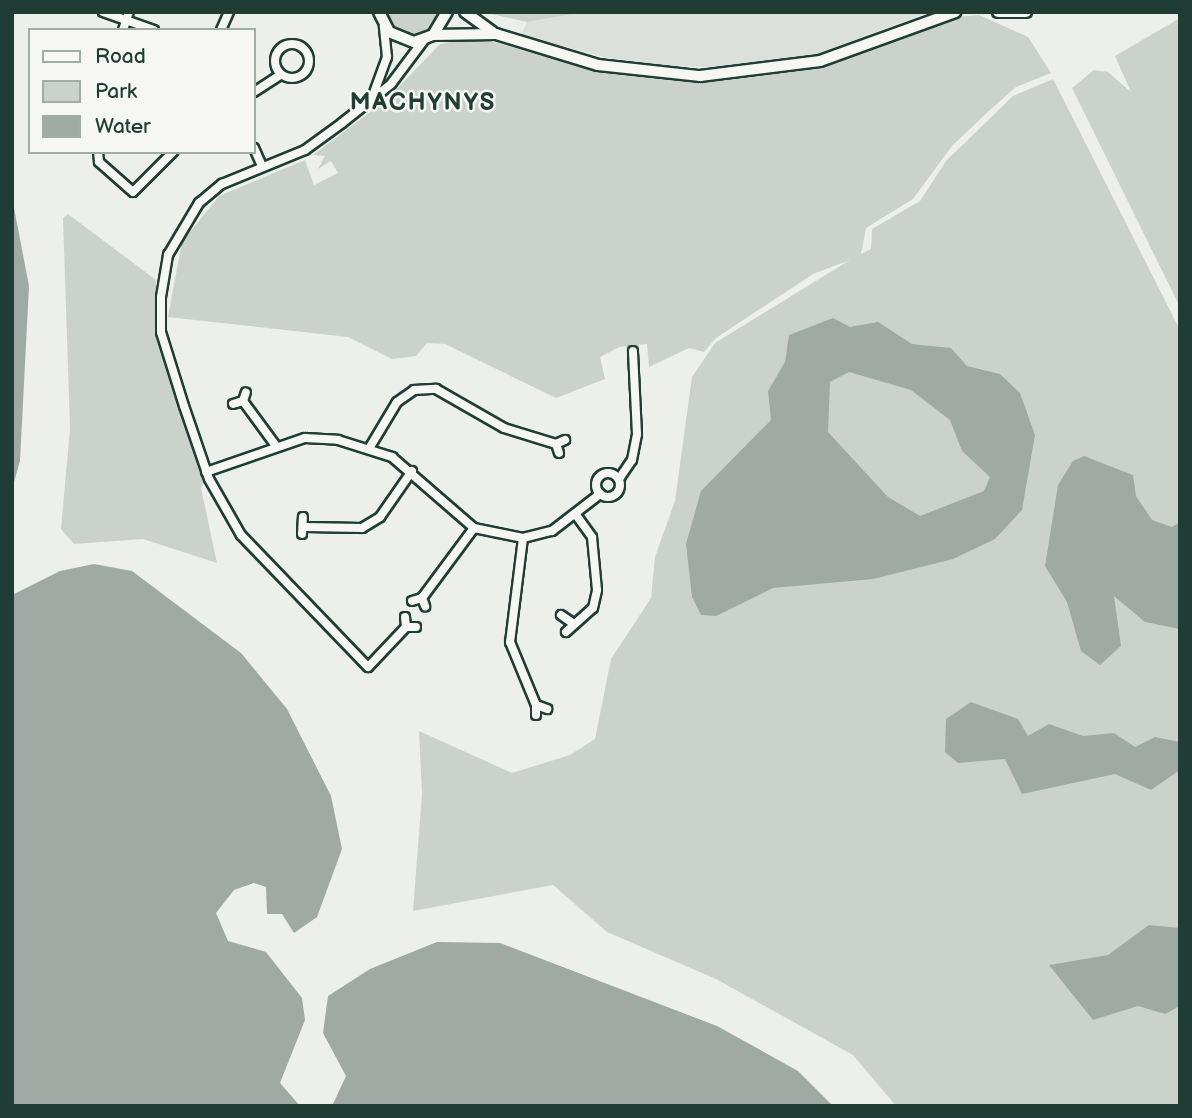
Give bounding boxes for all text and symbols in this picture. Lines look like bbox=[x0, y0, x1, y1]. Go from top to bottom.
legend bbox=[28, 28, 256, 154]
text: Road bbox=[95, 44, 146, 69]
text: Park bbox=[95, 79, 137, 104]
district label: MACHYNYS bbox=[351, 89, 495, 117]
text: Water bbox=[95, 114, 151, 139]

